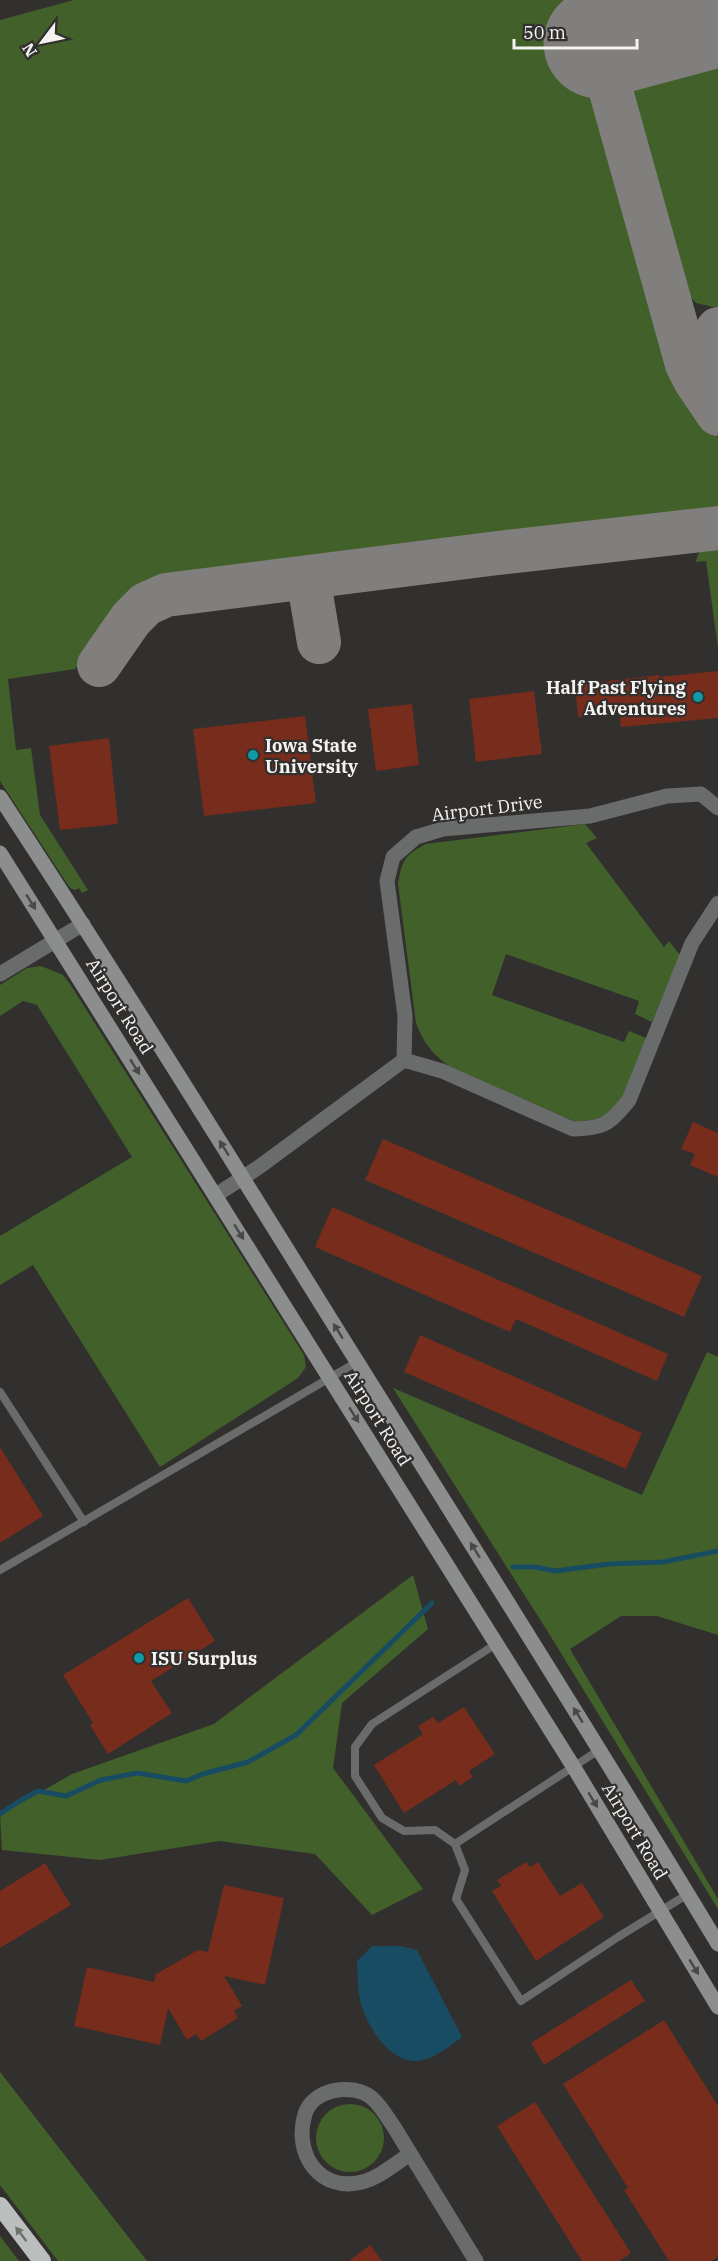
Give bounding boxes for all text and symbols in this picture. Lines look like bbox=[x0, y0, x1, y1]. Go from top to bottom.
north arrow bbox=[12, 12, 72, 72]
scale bar bbox=[514, 12, 637, 50]
text: 50 m bbox=[523, 21, 566, 44]
text: N bbox=[17, 39, 41, 61]
place label: Half Past Flying Adventures bbox=[546, 676, 687, 720]
marker: Half Past Flying Adventures bbox=[691, 690, 705, 704]
place label: Iowa State University bbox=[265, 734, 359, 778]
marker: Iowa State University bbox=[246, 748, 260, 762]
street label: Airport Drive bbox=[430, 790, 544, 826]
one-way arrow bbox=[26, 894, 37, 910]
street label: Airport Road bbox=[81, 954, 159, 1058]
one-way arrow bbox=[129, 1059, 140, 1075]
one-way arrow bbox=[219, 1140, 230, 1156]
one-way arrow bbox=[233, 1224, 244, 1240]
one-way arrow bbox=[333, 1323, 344, 1339]
street label: Airport Road bbox=[339, 1366, 417, 1470]
one-way arrow bbox=[348, 1407, 359, 1423]
one-way arrow bbox=[470, 1542, 481, 1558]
place label: ISU Surplus bbox=[151, 1647, 257, 1670]
marker: ISU Surplus bbox=[132, 1651, 146, 1665]
one-way arrow bbox=[573, 1707, 584, 1723]
street label: Airport Road bbox=[597, 1778, 673, 1884]
one-way arrow bbox=[588, 1792, 599, 1808]
one-way arrow bbox=[689, 1959, 700, 1975]
one-way arrow bbox=[15, 2226, 27, 2242]

